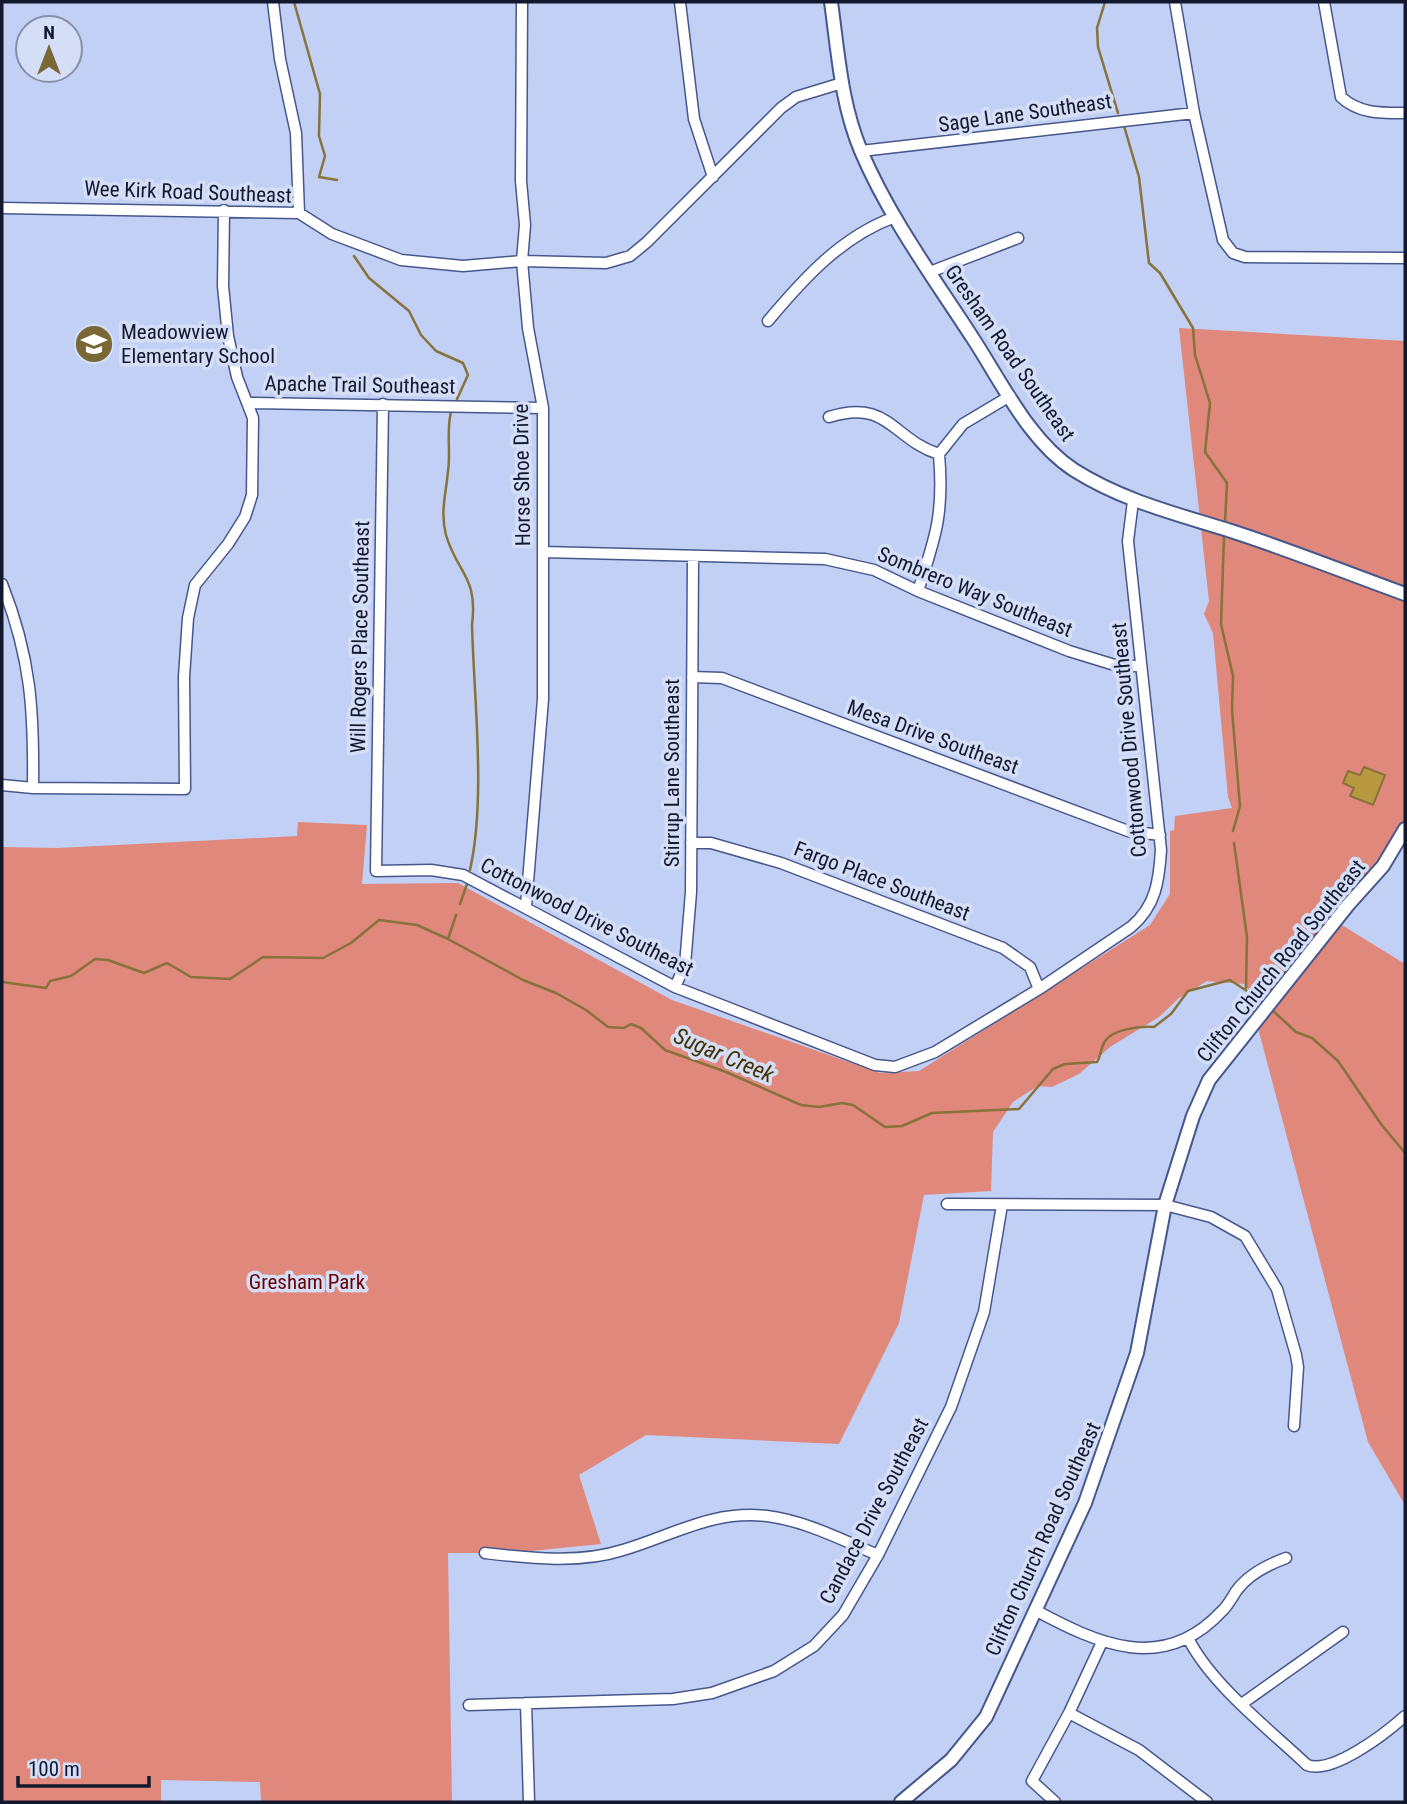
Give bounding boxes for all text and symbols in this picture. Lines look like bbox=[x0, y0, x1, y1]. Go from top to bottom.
north arrow bbox=[14, 14, 84, 84]
text: N bbox=[43, 21, 55, 44]
street label: Sage Lane Southeast bbox=[937, 89, 1113, 137]
street label: Wee Kirk Road Southeast bbox=[84, 176, 292, 208]
street label: Gresham Road Southeast bbox=[940, 260, 1080, 446]
place label: Meadowview Elementary School bbox=[121, 320, 275, 368]
school or university icon: Meadowview Elementary School bbox=[73, 323, 115, 365]
street label: Apache Trail Southeast bbox=[264, 371, 456, 399]
street label: Horse Shoe Drive bbox=[509, 403, 535, 546]
street label: Will Rogers Place Southeast bbox=[346, 521, 374, 753]
street label: Sombrero Way Southeast bbox=[874, 542, 1076, 642]
street label: Cottonwood Drive Southeast bbox=[1107, 622, 1151, 858]
street label: Stirrup Lane Southeast bbox=[660, 679, 684, 867]
street label: Mesa Drive Southeast bbox=[844, 695, 1022, 779]
street label: Fargo Place Southeast bbox=[791, 836, 973, 926]
street label: Cottonwood Drive Southeast bbox=[477, 853, 697, 981]
street label: Clifton Church Road Southeast bbox=[1192, 855, 1370, 1067]
water label: Sugar Creek bbox=[670, 1022, 779, 1089]
park label: Gresham Park bbox=[249, 1270, 366, 1294]
street label: Candace Drive Southeast bbox=[815, 1414, 933, 1608]
street label: Clifton Church Road Southeast bbox=[981, 1418, 1105, 1660]
scale bar bbox=[18, 1744, 149, 1788]
text: 100 m bbox=[28, 1757, 80, 1781]

